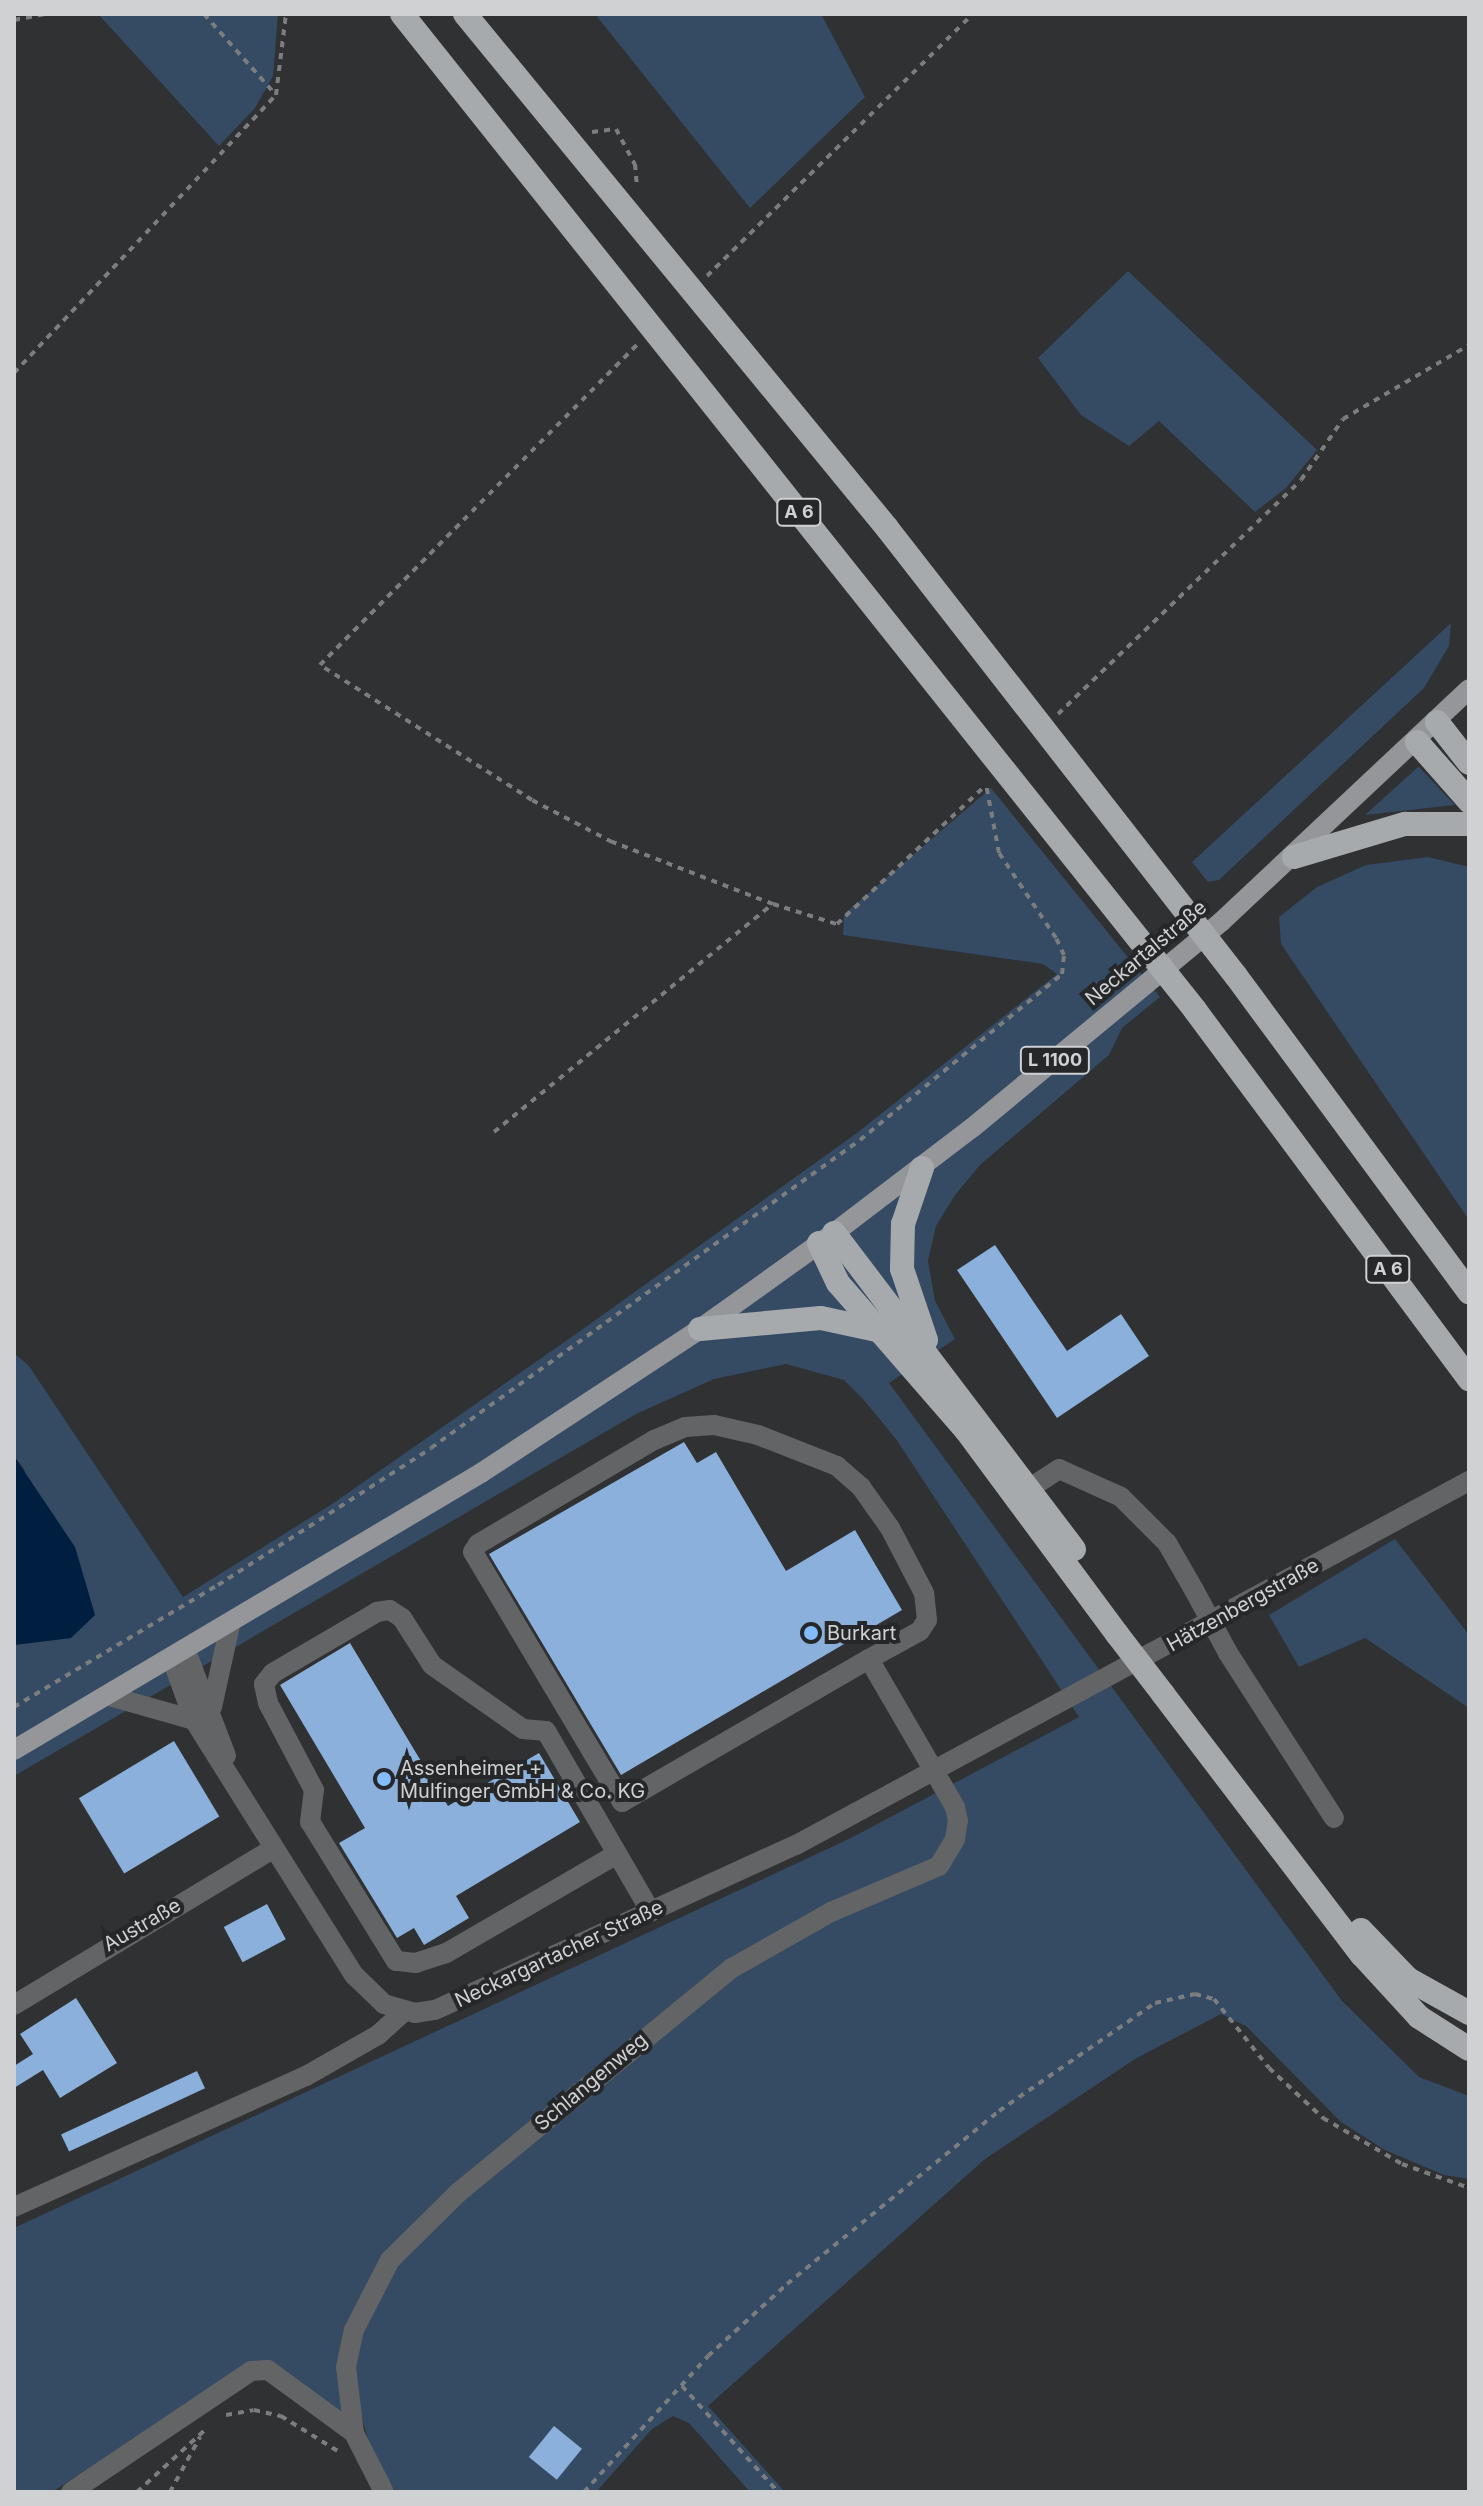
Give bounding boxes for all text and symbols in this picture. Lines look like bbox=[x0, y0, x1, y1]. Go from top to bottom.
road number: A 6 bbox=[775, 498, 823, 526]
street label: Neckartalstraße bbox=[1081, 895, 1211, 1011]
road number: L 1100 bbox=[1019, 1046, 1091, 1074]
road number: A 6 bbox=[1364, 1255, 1412, 1283]
street label: Hätzenbergstraße bbox=[1163, 1553, 1323, 1657]
place label: Burkart bbox=[827, 1621, 896, 1645]
marker: Burkart bbox=[802, 1624, 820, 1642]
place label: Assenheimer + Mulfinger GmbH & Co. KG bbox=[400, 1756, 645, 1803]
marker: Assenheimer + Mulfinger GmbH & Co. KG bbox=[375, 1770, 393, 1788]
street label: Austraße bbox=[99, 1893, 185, 1957]
street label: Neckargartacher Straße bbox=[451, 1895, 667, 2013]
street label: Schlangenweg bbox=[530, 2028, 652, 2136]

